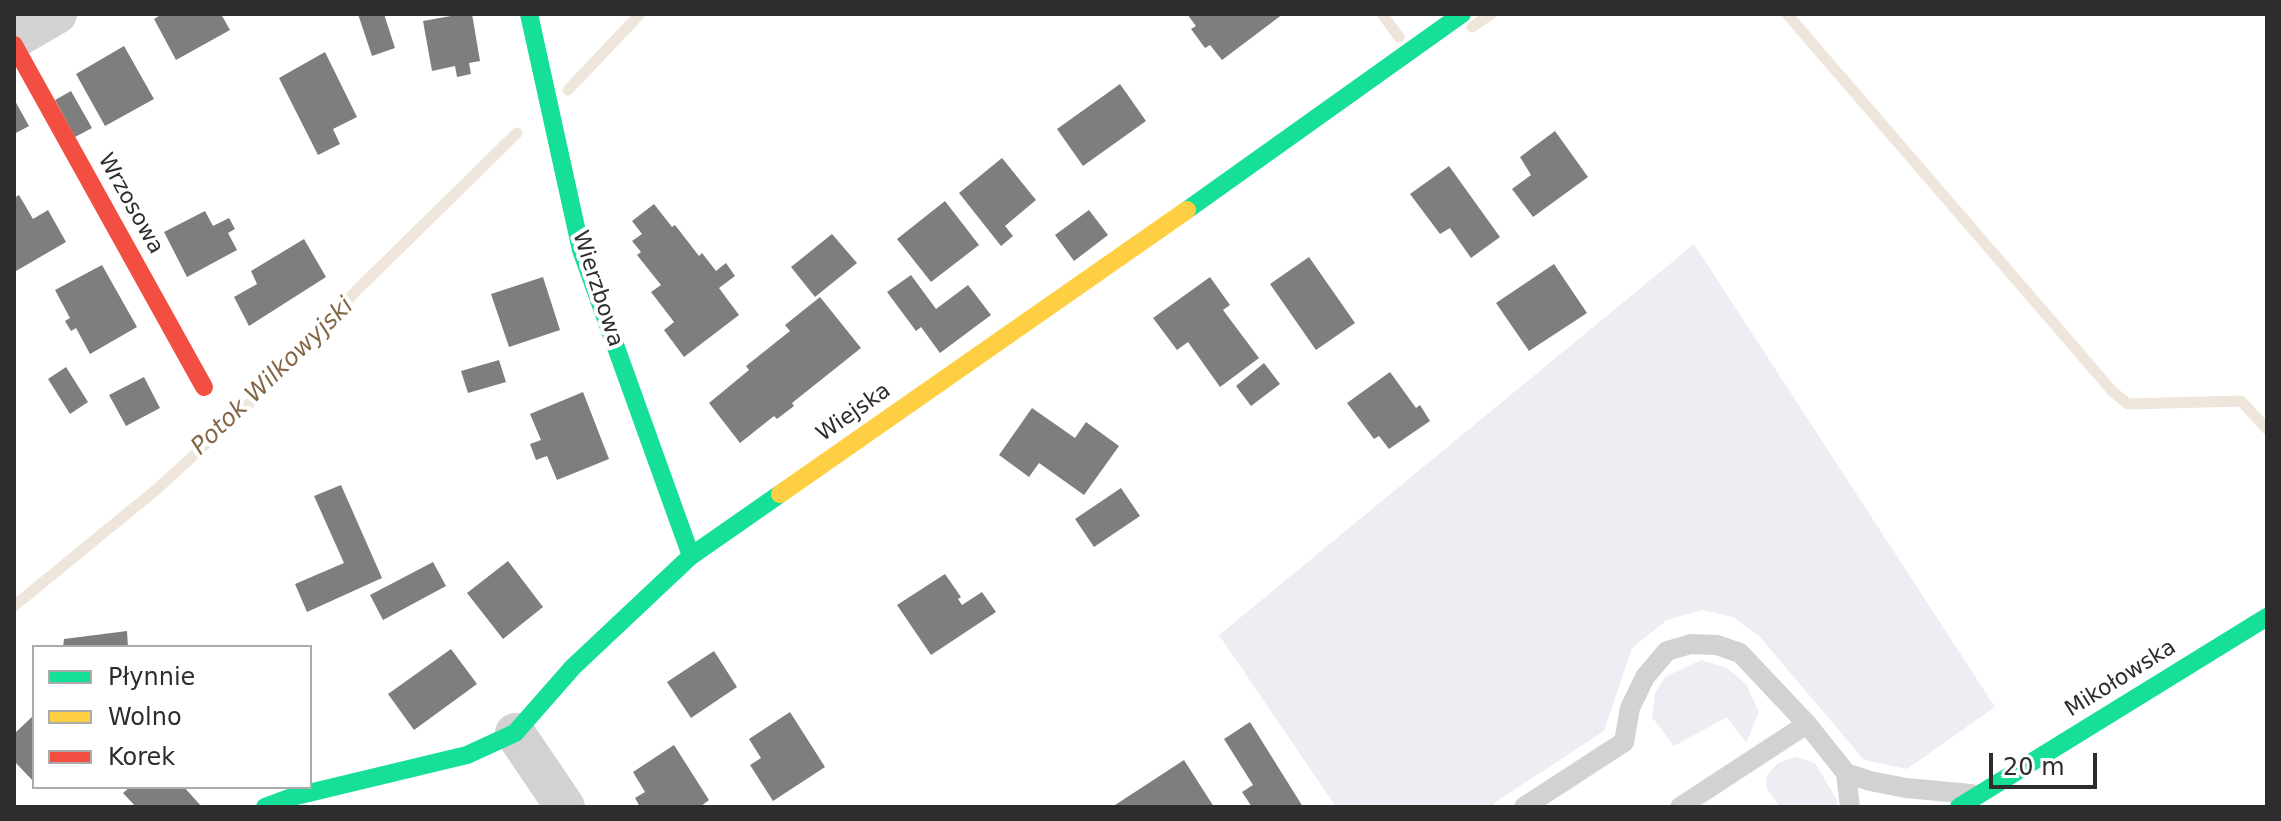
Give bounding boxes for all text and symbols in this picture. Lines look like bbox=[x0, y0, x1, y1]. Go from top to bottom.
street label: Wrzosowa bbox=[91, 149, 169, 259]
street label: Wierzbowa bbox=[566, 228, 628, 350]
water label: Potok Wilkowyjski bbox=[186, 292, 360, 462]
street label: Wiejska bbox=[812, 378, 896, 448]
street label: Mikołowska bbox=[2061, 635, 2181, 723]
legend bbox=[32, 645, 312, 789]
text: Płynnie bbox=[108, 663, 195, 691]
text: Wolno bbox=[108, 703, 182, 731]
scale bar bbox=[1993, 737, 2101, 787]
text: Korek bbox=[108, 743, 175, 771]
text: 20 m bbox=[2003, 753, 2065, 781]

